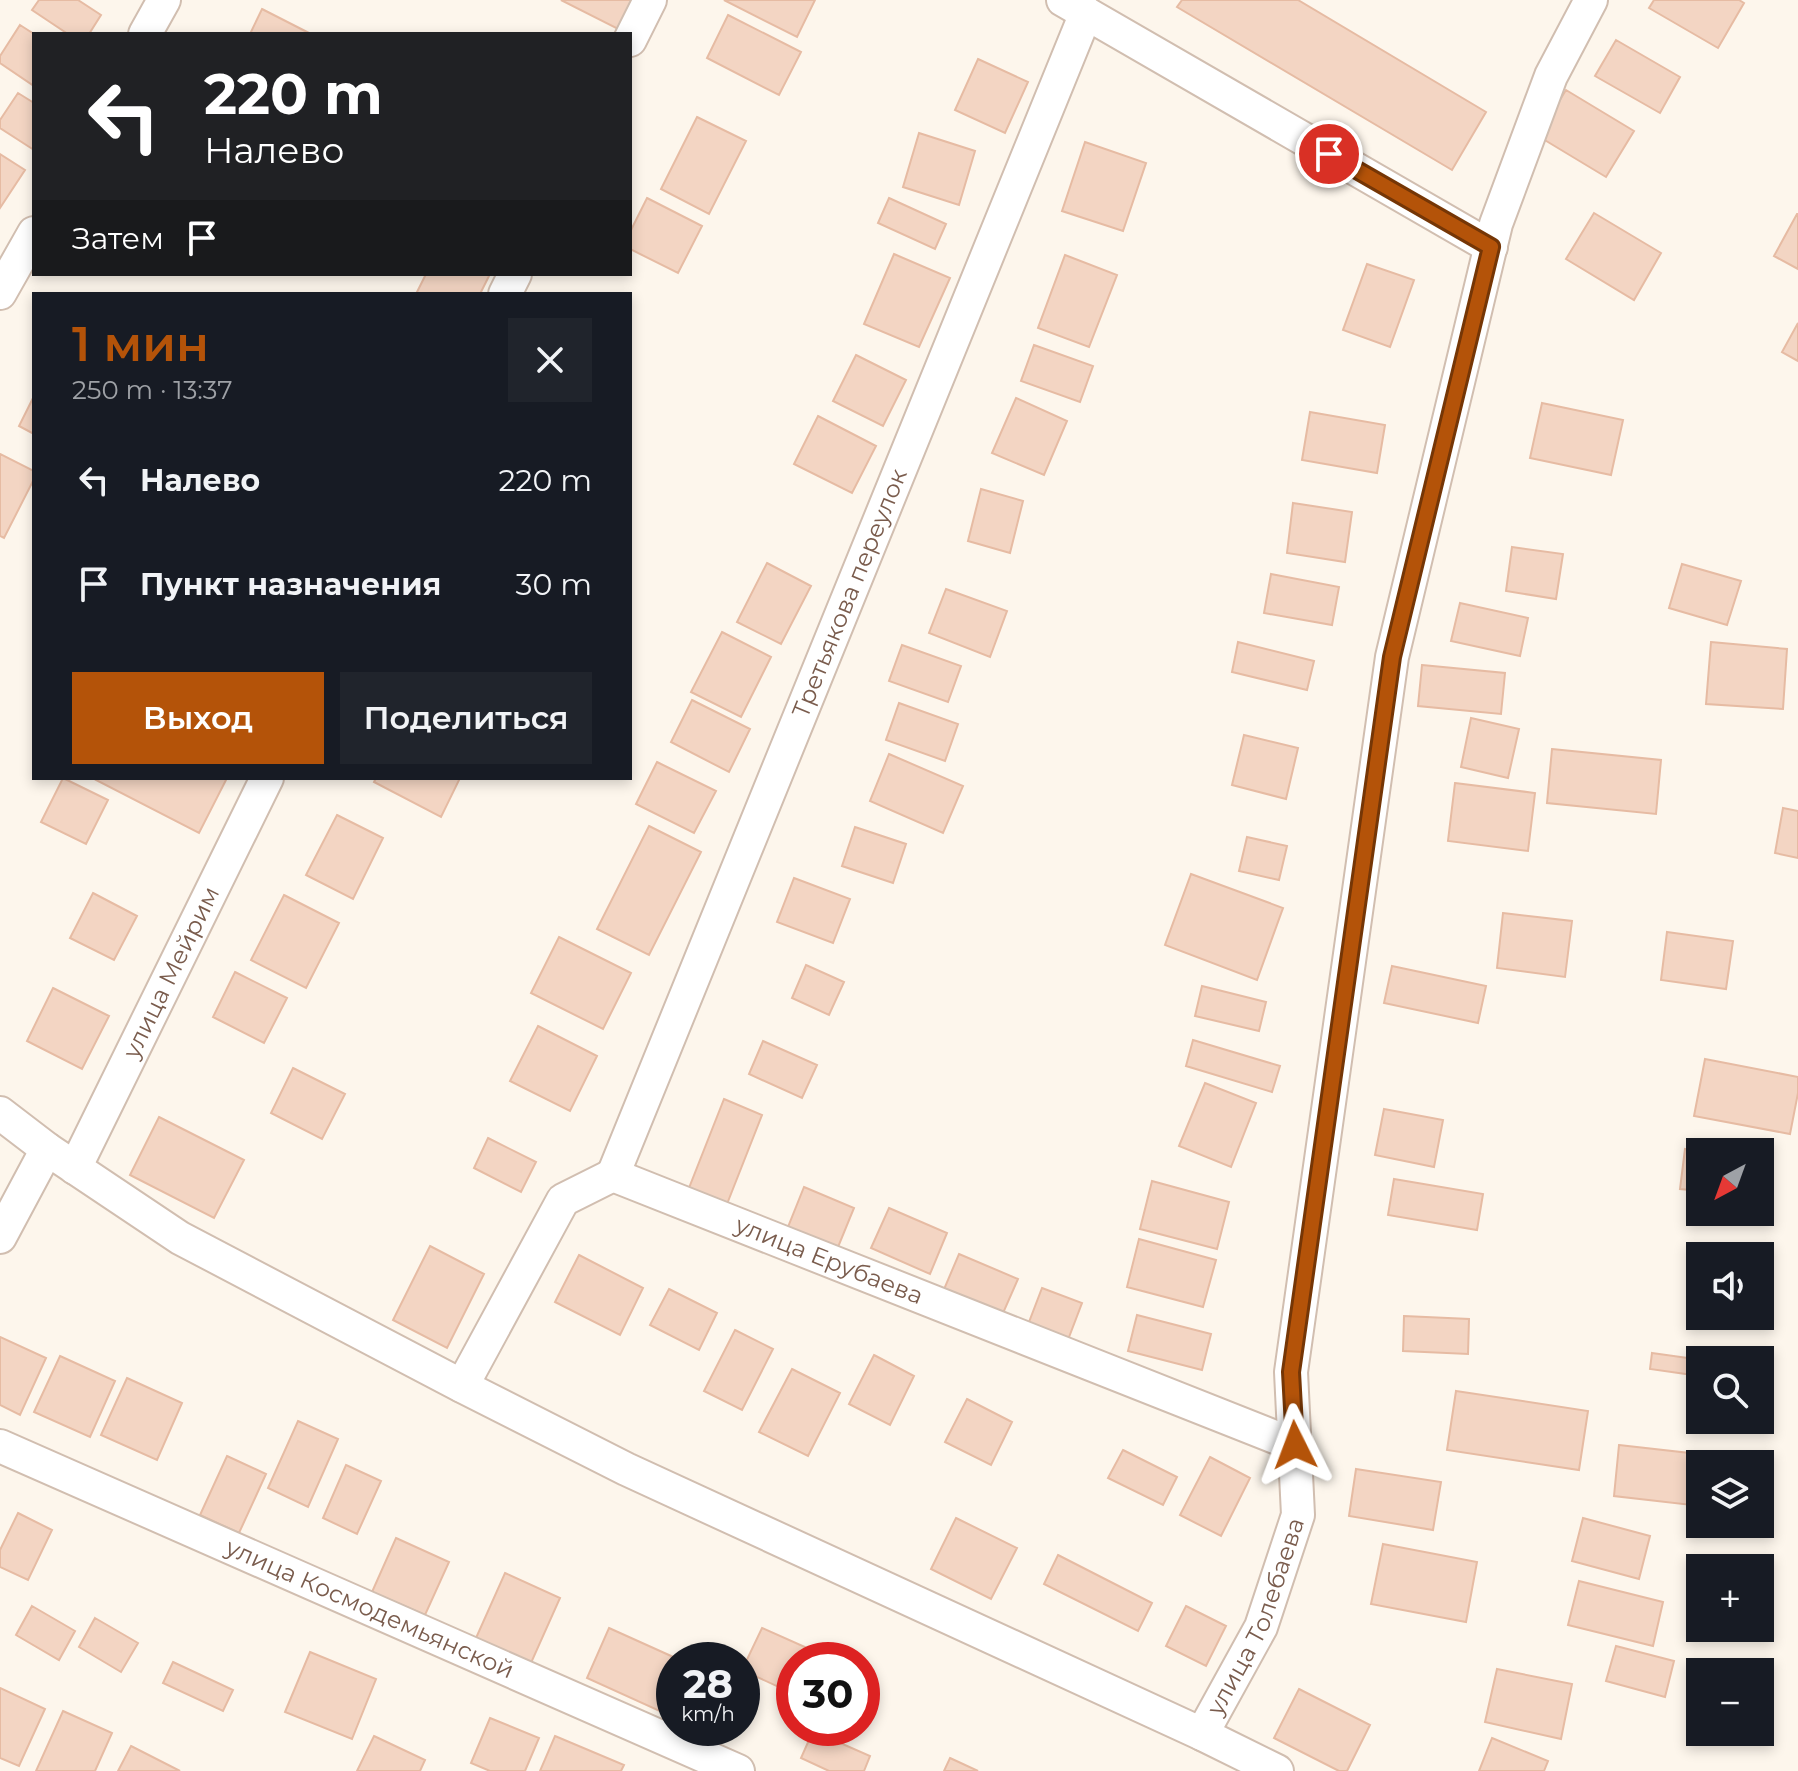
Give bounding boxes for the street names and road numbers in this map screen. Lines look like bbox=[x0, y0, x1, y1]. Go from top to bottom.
street label: Третьякова переулок bbox=[786, 464, 913, 722]
street label: улица Мейрим bbox=[116, 882, 225, 1064]
street label: улица Ерубаева bbox=[730, 1210, 927, 1310]
street label: улица Толебаева bbox=[1200, 1514, 1310, 1721]
street label: улица Космодемьянской bbox=[220, 1532, 519, 1685]

